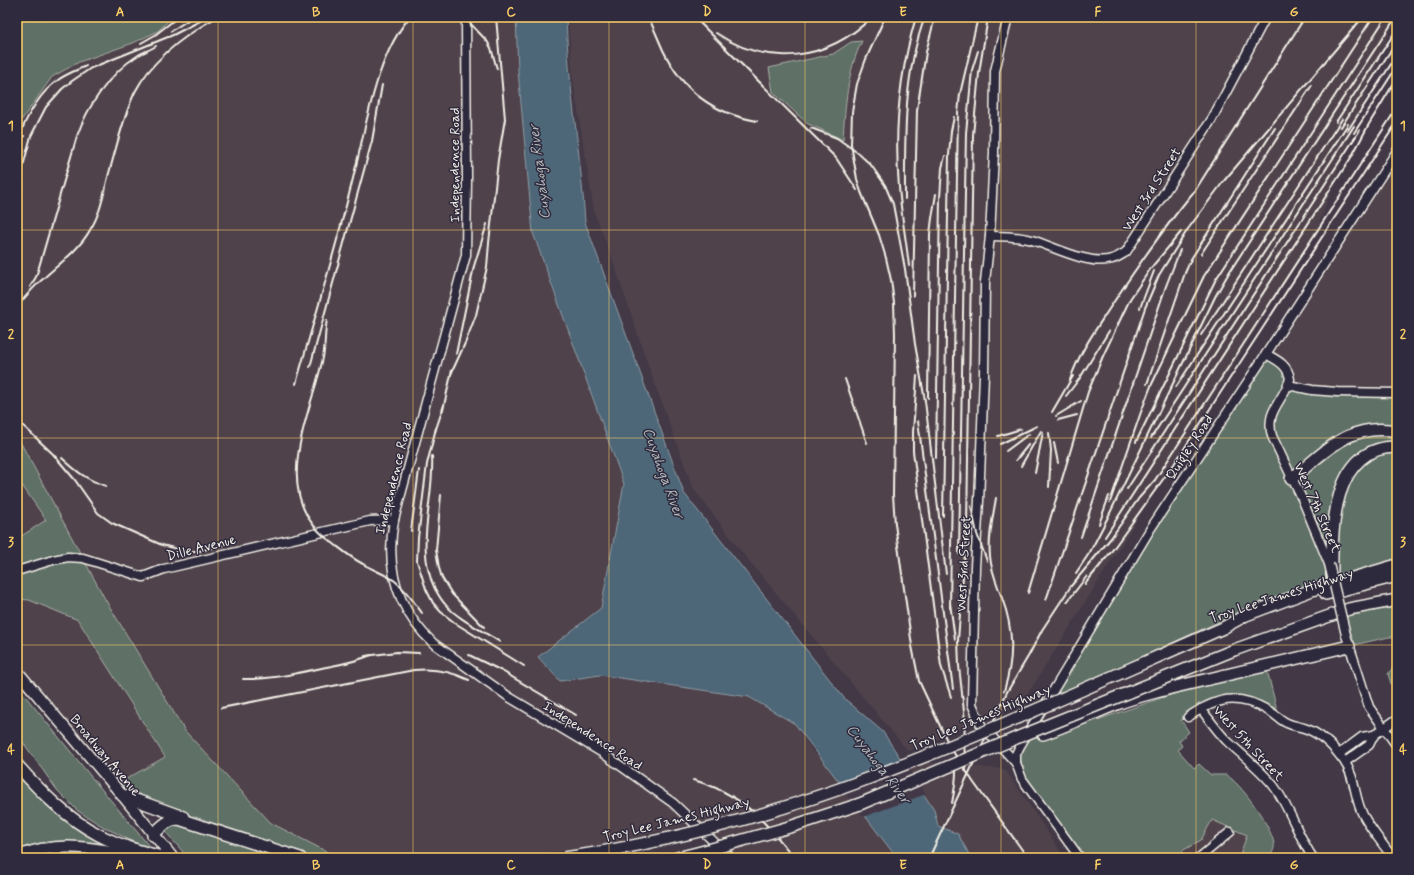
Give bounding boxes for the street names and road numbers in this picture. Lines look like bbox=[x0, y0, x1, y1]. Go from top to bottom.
street label: Independence Road bbox=[446, 107, 464, 223]
street label: West 3rd Street bbox=[1118, 144, 1186, 235]
street label: Quigley Road bbox=[1162, 411, 1219, 485]
street label: Independence Road bbox=[371, 420, 417, 536]
street label: West 7th Street bbox=[1289, 460, 1345, 556]
street label: West 3rd Street bbox=[952, 515, 976, 612]
street label: Dille Avenue bbox=[165, 531, 238, 565]
street label: Troy Lee James Highway bbox=[1207, 564, 1356, 630]
street label: Troy Lee James Highway bbox=[908, 680, 1054, 757]
street label: Independence Road bbox=[539, 697, 646, 775]
street label: West 5th Street bbox=[1209, 702, 1288, 786]
street label: Broadway Avenue bbox=[66, 711, 145, 801]
street label: Troy Lee James Highway bbox=[601, 793, 752, 849]

